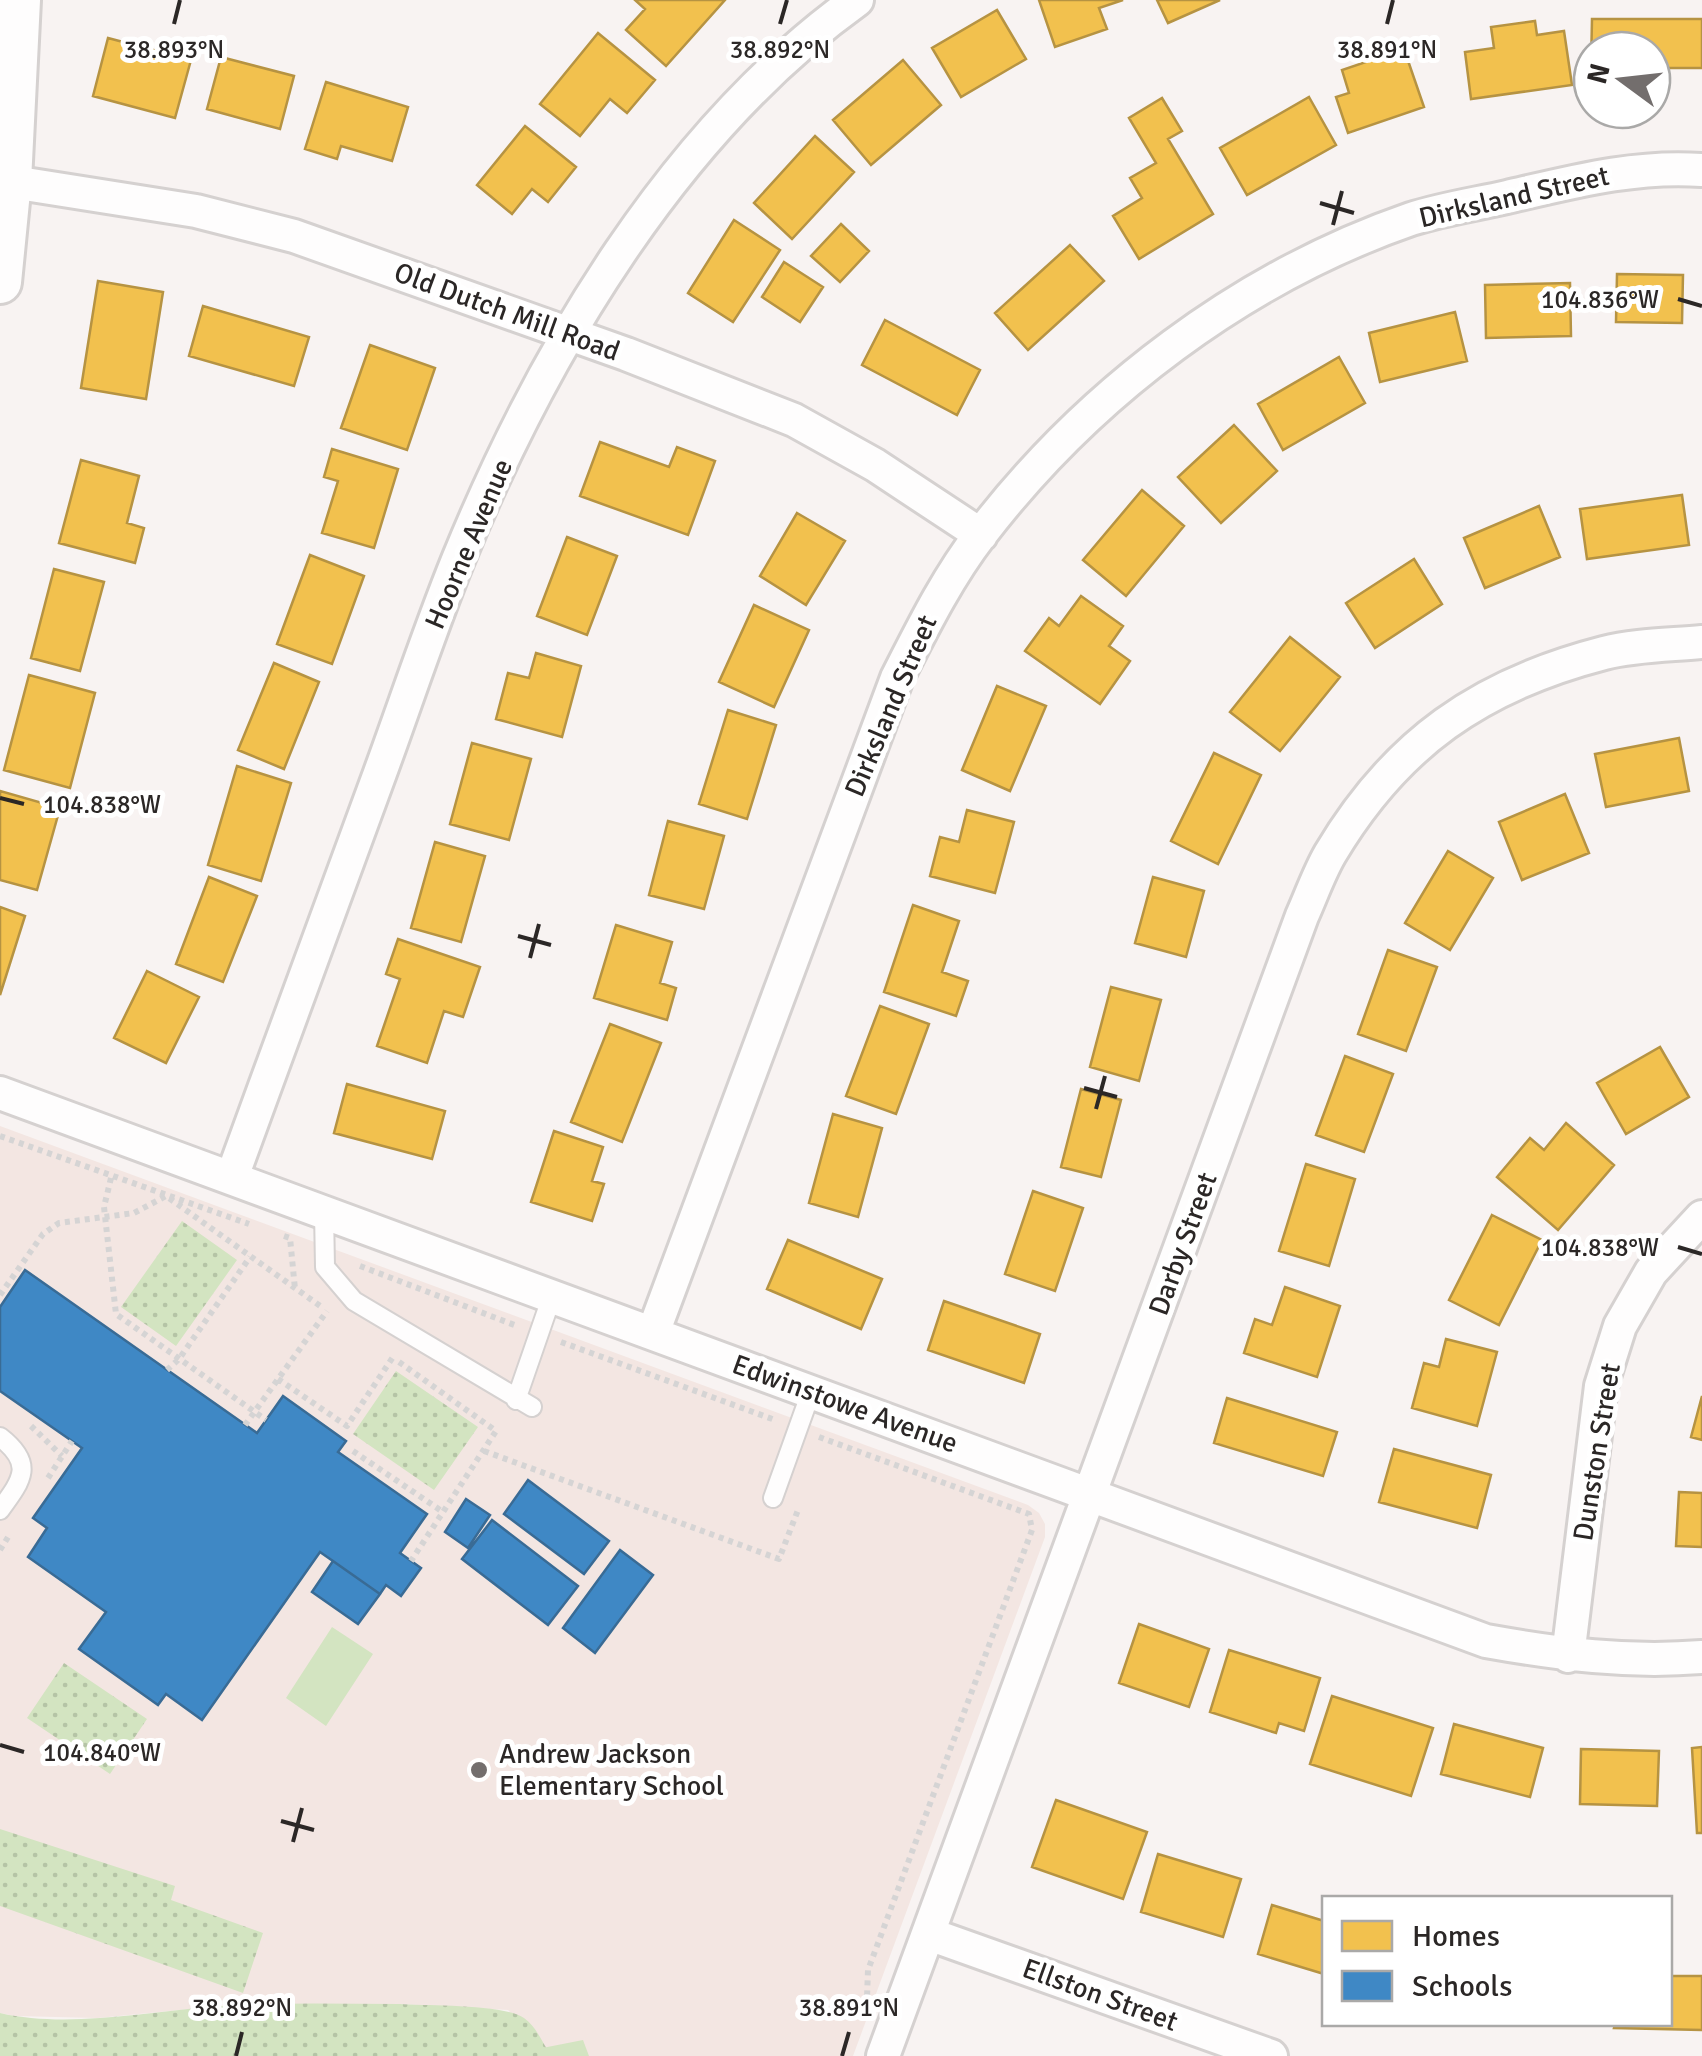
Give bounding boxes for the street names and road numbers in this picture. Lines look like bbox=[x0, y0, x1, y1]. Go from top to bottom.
street label: Dirksland Street bbox=[1416, 159, 1613, 235]
street label: Old Dutch Mill Road bbox=[390, 255, 624, 369]
street label: Hoorne Avenue bbox=[418, 454, 520, 634]
street label: Dirksland Street bbox=[837, 610, 945, 802]
street label: Darby Street bbox=[1141, 1168, 1225, 1320]
street label: Edwinstowe Avenue bbox=[728, 1347, 962, 1461]
street label: Dunston Street bbox=[1566, 1361, 1628, 1543]
street label: Ellston Street bbox=[1018, 1951, 1182, 2039]

